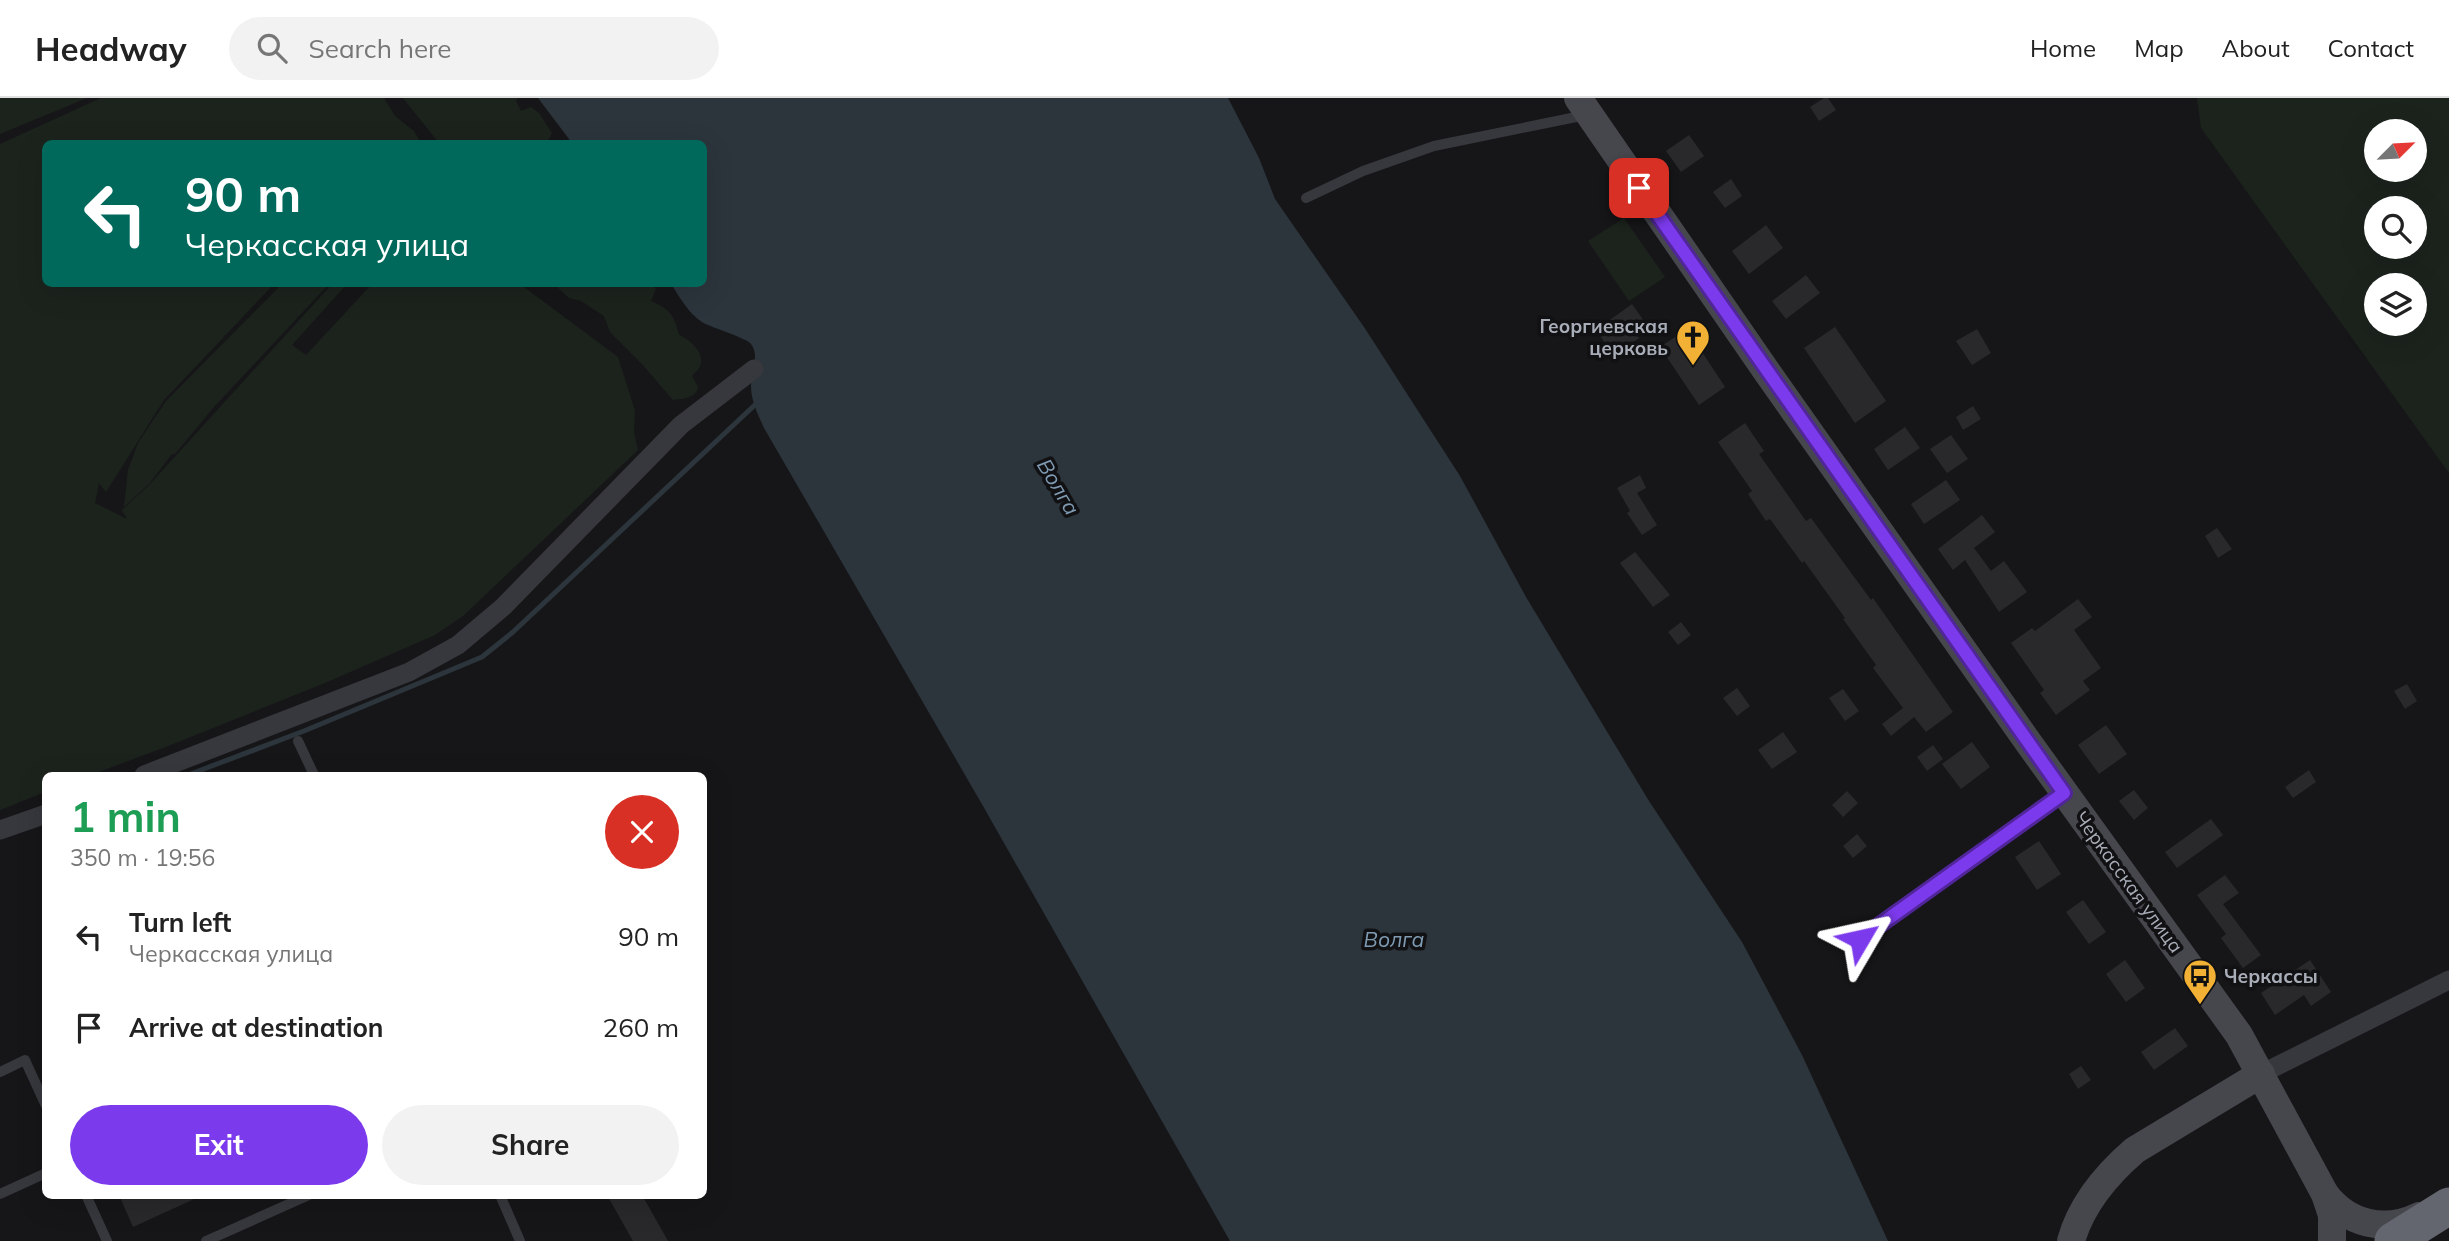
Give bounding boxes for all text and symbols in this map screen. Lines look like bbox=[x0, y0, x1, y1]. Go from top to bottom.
search box bbox=[229, 17, 719, 80]
text: Headway bbox=[35, 28, 187, 69]
icon: search bbox=[253, 29, 291, 67]
text: Search here bbox=[309, 32, 451, 65]
text: Home bbox=[2030, 33, 2096, 63]
text: Map bbox=[2134, 33, 2184, 63]
text: About bbox=[2222, 33, 2290, 63]
text: Contact bbox=[2328, 33, 2414, 63]
north arrow bbox=[2364, 119, 2427, 182]
map controls bbox=[2364, 119, 2427, 336]
pin bbox=[1609, 158, 1669, 218]
text: 90 m bbox=[185, 163, 301, 224]
icon: left bbox=[70, 168, 161, 259]
icon: arrive bbox=[1620, 169, 1658, 207]
button: search bbox=[2364, 196, 2427, 259]
text: Черкасская улица bbox=[185, 224, 469, 264]
button: layers bbox=[2364, 273, 2427, 336]
place label: Георгиевская церковь bbox=[1539, 314, 1668, 360]
church icon: Георгиевская церковь bbox=[1674, 318, 1712, 367]
water label: Волга bbox=[1032, 454, 1086, 519]
text: 1 min bbox=[70, 790, 181, 843]
button: close bbox=[605, 795, 679, 869]
street label: Черкасская улица bbox=[2070, 807, 2188, 957]
text: 350 m · 19:56 bbox=[70, 843, 215, 872]
position arrow bbox=[1823, 902, 1897, 976]
text: Turn left bbox=[129, 906, 231, 939]
icon: left bbox=[70, 918, 108, 956]
text: 90 m bbox=[618, 920, 679, 953]
water label: Волга bbox=[1364, 926, 1425, 952]
text: Черкасская улица bbox=[129, 939, 333, 968]
bus stop icon: Черкассы bbox=[2181, 957, 2219, 1006]
place label: Черкассы bbox=[2224, 964, 2318, 988]
icon: arrive bbox=[70, 1009, 108, 1047]
text: Arrive at destination bbox=[129, 1011, 384, 1044]
text: 260 m bbox=[603, 1011, 679, 1044]
button: Exit bbox=[70, 1105, 368, 1185]
button: Share bbox=[382, 1105, 679, 1185]

